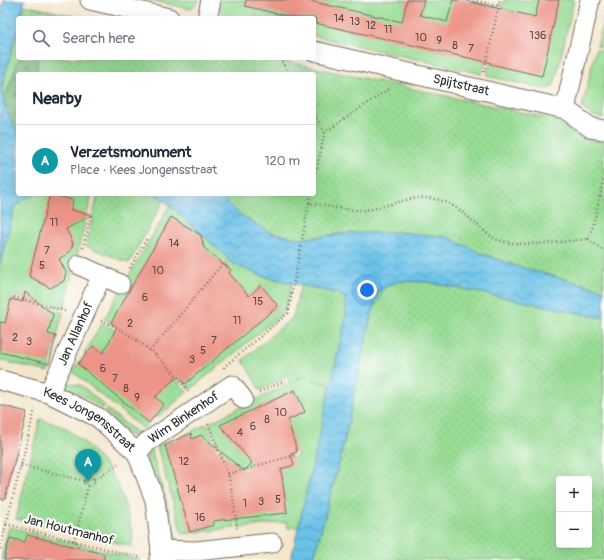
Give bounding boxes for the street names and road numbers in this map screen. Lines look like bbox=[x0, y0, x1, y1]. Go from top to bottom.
street label: Spijtstraat bbox=[431, 71, 492, 99]
street label: Jan Allanhof bbox=[54, 299, 97, 368]
street label: Kees Jongensstraat bbox=[41, 384, 139, 456]
street label: Wim Binkenhof bbox=[145, 388, 223, 447]
street label: Jan Houtmanhof bbox=[22, 511, 116, 549]

